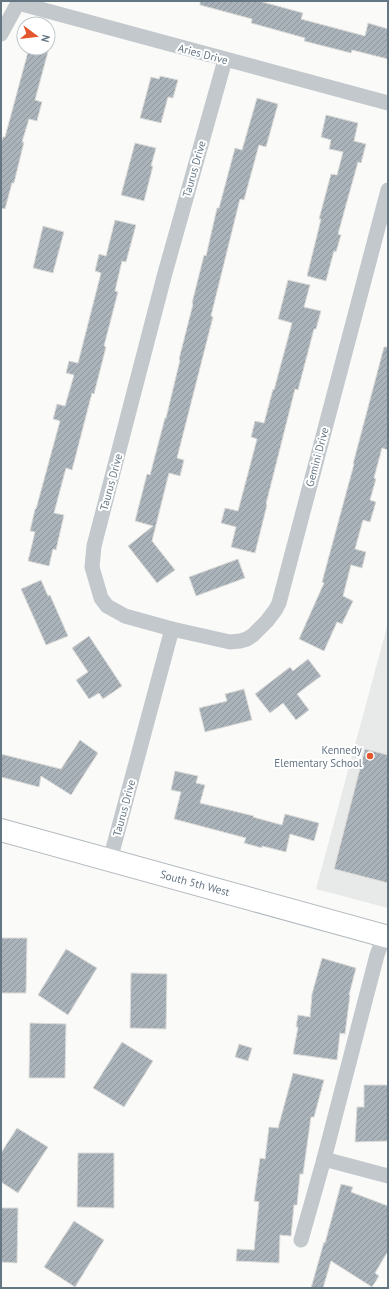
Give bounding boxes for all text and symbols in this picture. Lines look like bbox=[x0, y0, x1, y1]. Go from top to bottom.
north arrow bbox=[16, 16, 56, 56]
text: N bbox=[38, 33, 53, 44]
street label: Aries Drive bbox=[177, 41, 230, 67]
street label: Taurus Drive bbox=[179, 139, 209, 199]
street label: Gemini Drive bbox=[302, 425, 332, 488]
street label: Taurus Drive bbox=[97, 452, 125, 512]
place label: Kennedy Elementary School bbox=[274, 743, 363, 770]
marker: Kennedy Elementary School bbox=[365, 751, 375, 761]
street label: Taurus Drive bbox=[110, 778, 138, 838]
street label: South 5th West bbox=[159, 867, 232, 899]

